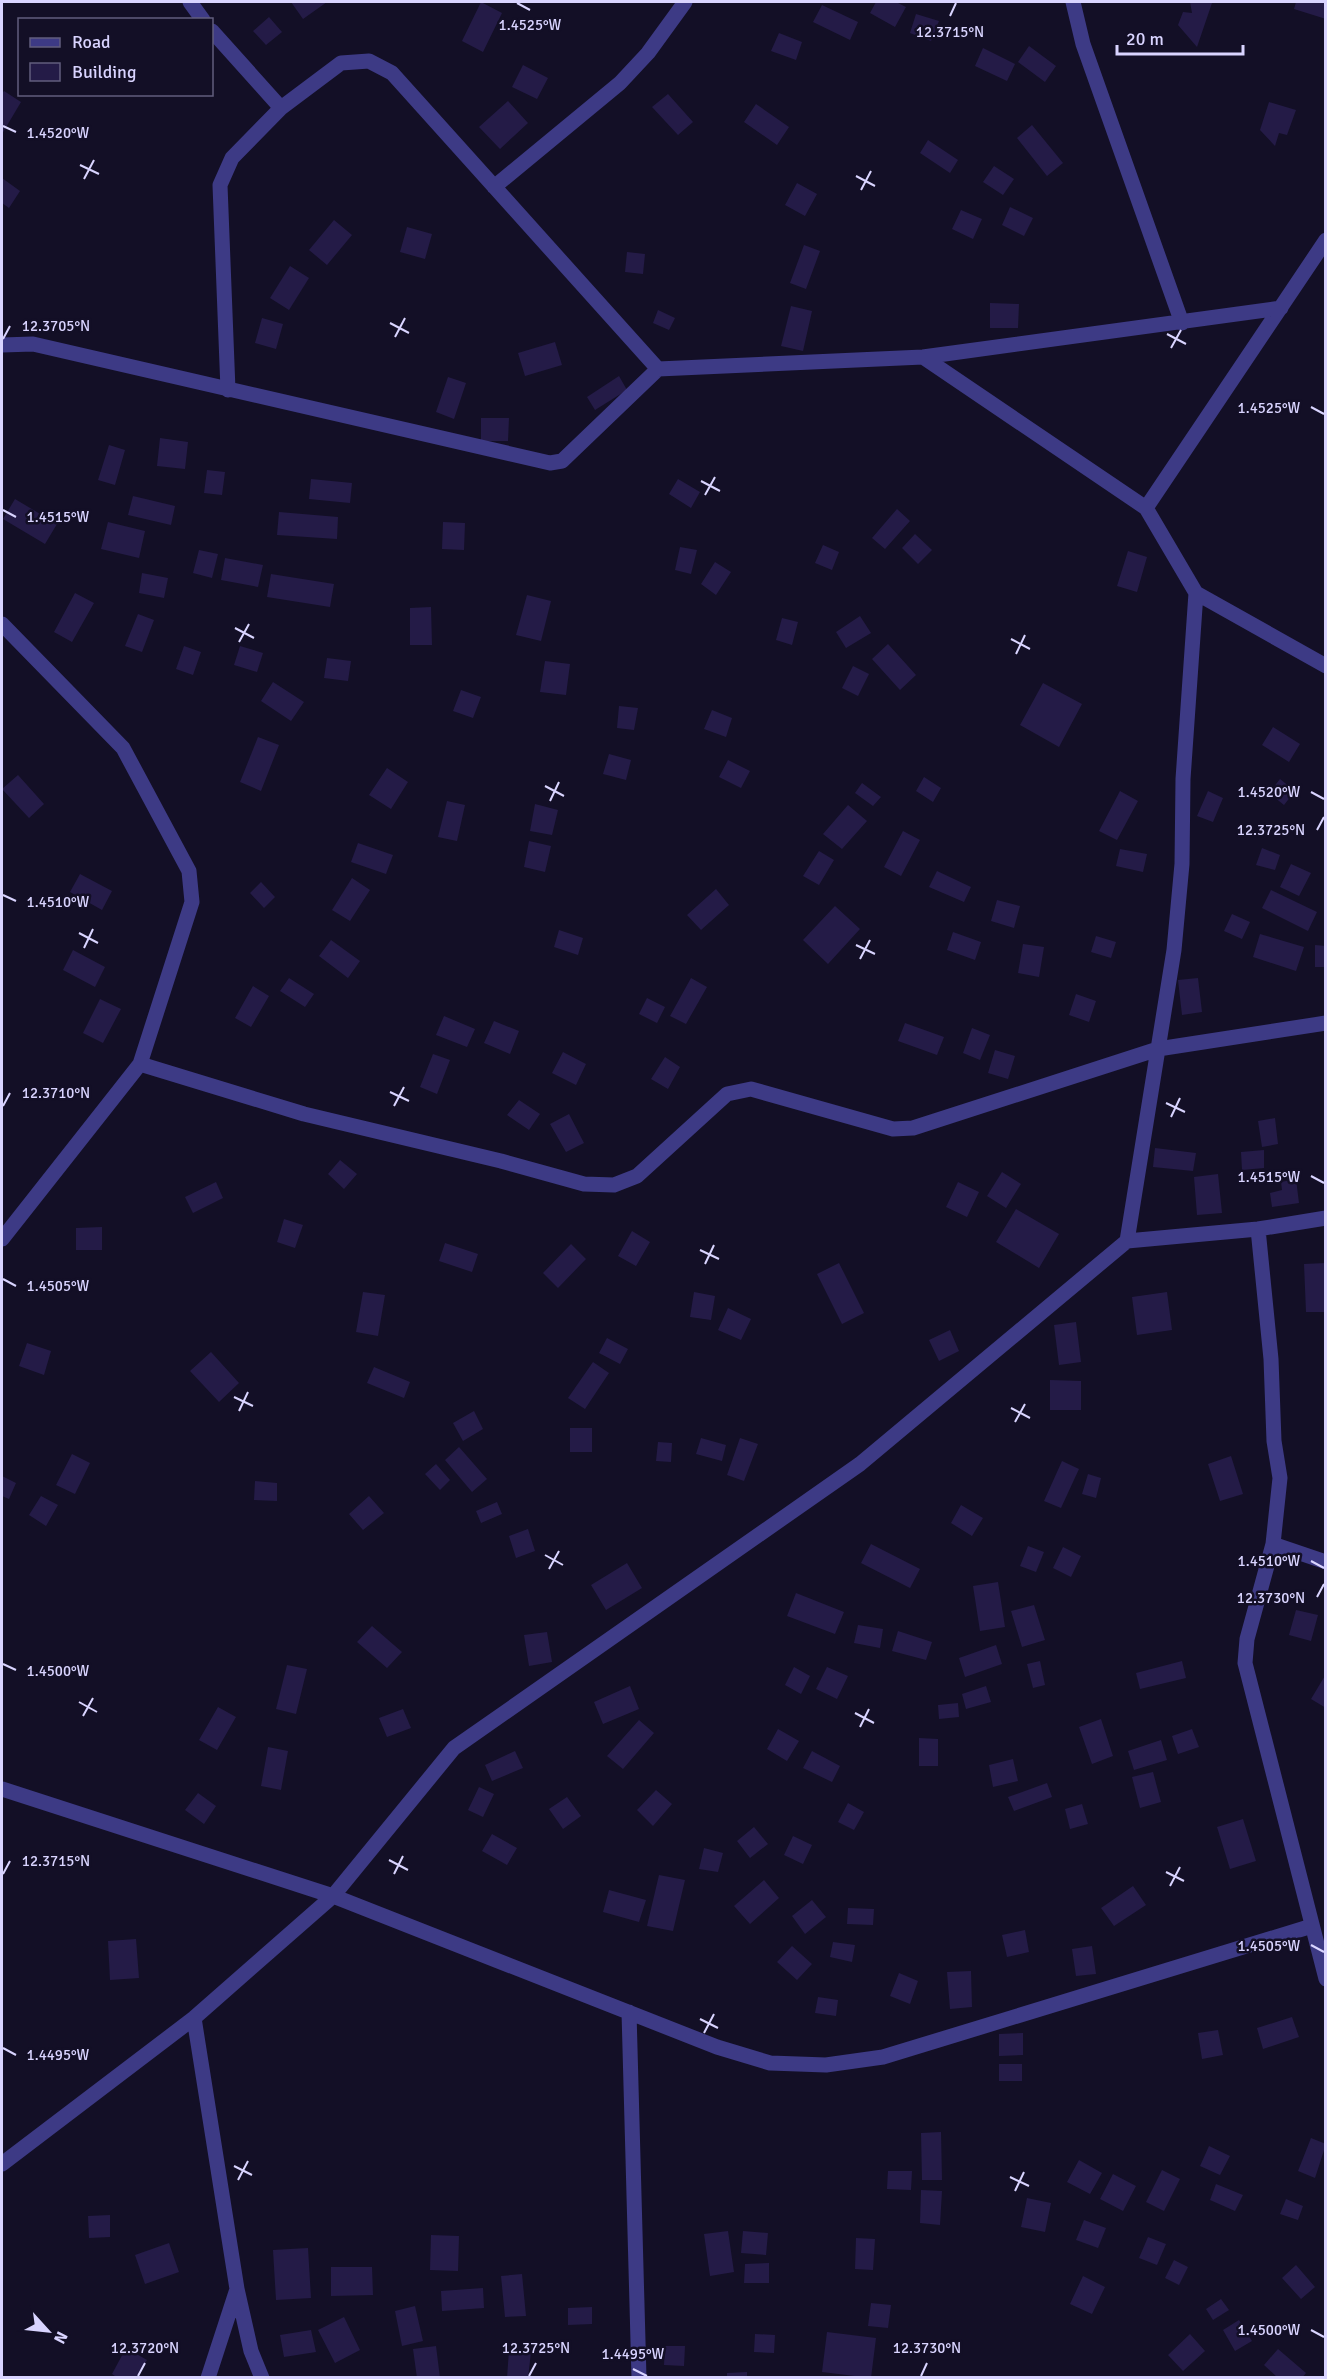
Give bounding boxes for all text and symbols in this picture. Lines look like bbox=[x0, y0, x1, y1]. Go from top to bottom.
text: 1.4525°W bbox=[499, 16, 562, 34]
legend bbox=[18, 18, 213, 96]
scale bar bbox=[1117, 18, 1243, 56]
text: 12.3715°N bbox=[916, 23, 984, 41]
text: 20 m bbox=[1126, 28, 1164, 50]
text: Road bbox=[72, 31, 111, 53]
text: Building bbox=[72, 61, 136, 83]
text: 1.4520°W bbox=[27, 124, 90, 142]
text: 12.3705°N bbox=[22, 317, 90, 335]
text: 1.4525°W bbox=[1238, 399, 1301, 417]
text: 1.4515°W bbox=[27, 508, 90, 526]
text: 1.4520°W bbox=[1238, 783, 1301, 801]
text: 12.3725°N bbox=[1237, 821, 1305, 839]
text: 1.4510°W bbox=[27, 893, 90, 911]
text: 12.3710°N bbox=[22, 1084, 90, 1102]
text: 1.4515°W bbox=[1238, 1168, 1301, 1186]
text: 1.4505°W bbox=[27, 1277, 90, 1295]
text: 1.4510°W bbox=[1238, 1552, 1301, 1570]
text: 12.3730°N bbox=[1237, 1589, 1305, 1607]
text: 1.4500°W bbox=[27, 1662, 90, 1680]
text: 12.3715°N bbox=[22, 1852, 90, 1870]
text: 1.4505°W bbox=[1238, 1937, 1301, 1955]
text: 1.4495°W bbox=[27, 2046, 90, 2064]
north arrow bbox=[18, 2301, 78, 2361]
text: 1.4500°W bbox=[1238, 2321, 1301, 2339]
text: N bbox=[49, 2328, 72, 2347]
text: 12.3720°N bbox=[111, 2339, 179, 2357]
text: 12.3725°N bbox=[502, 2339, 570, 2357]
text: 12.3730°N bbox=[893, 2339, 961, 2357]
text: 1.4495°W bbox=[602, 2345, 665, 2363]

